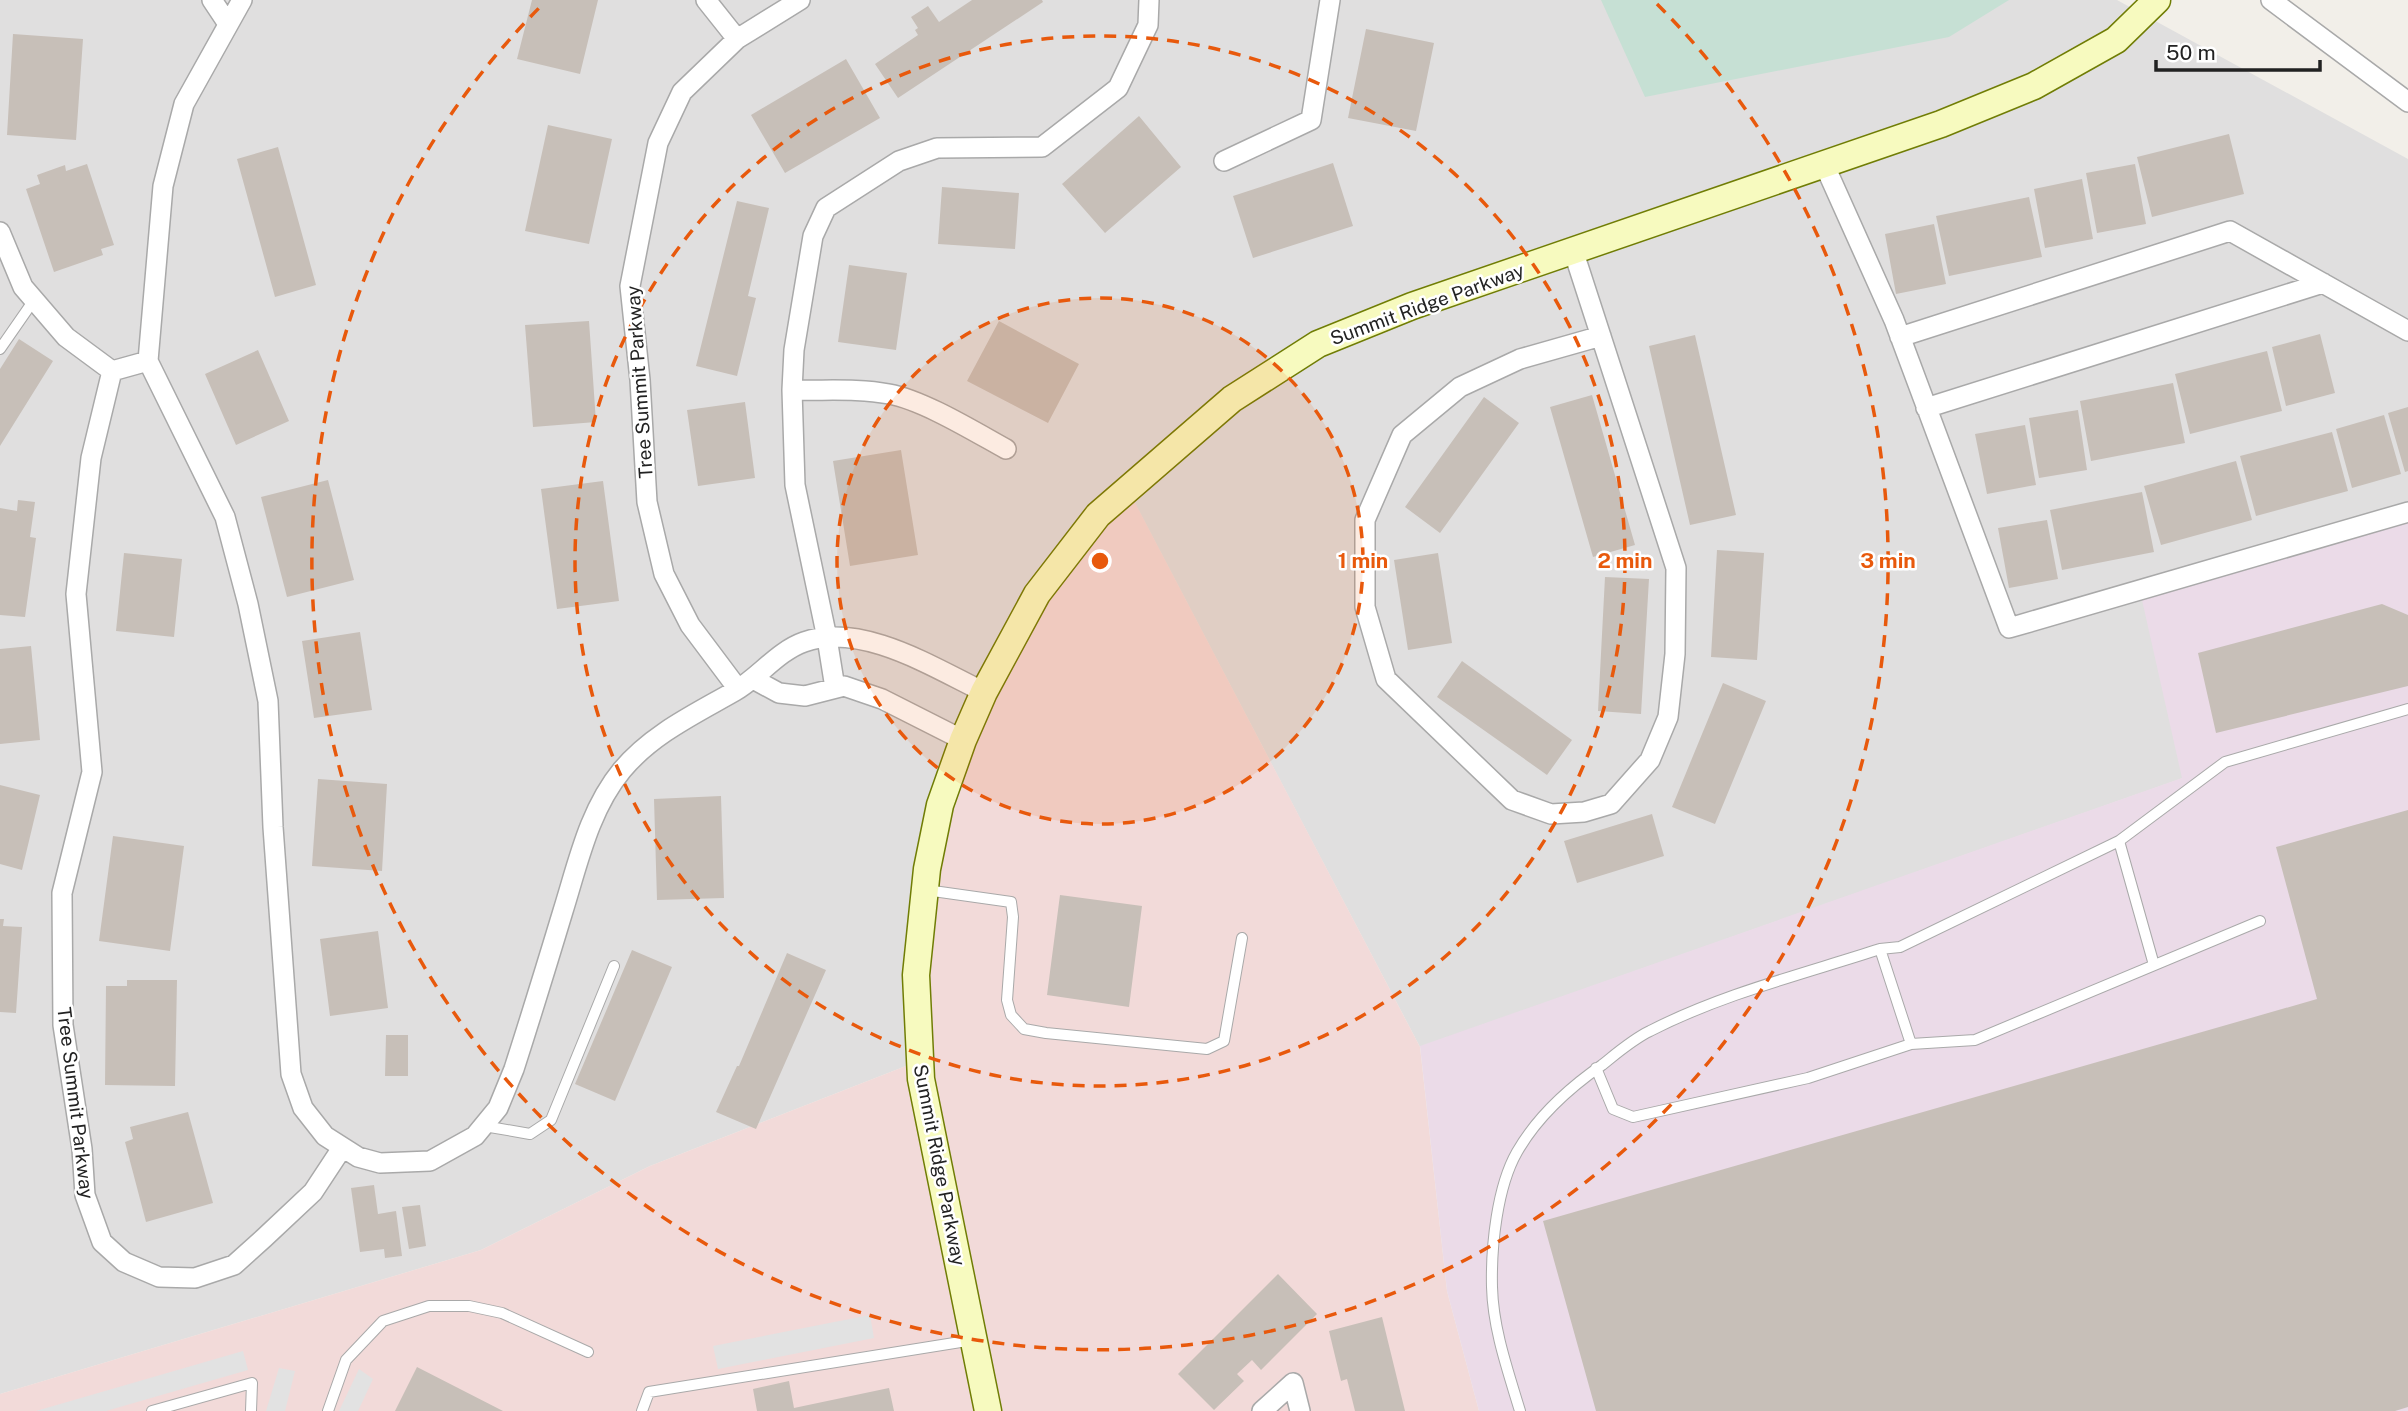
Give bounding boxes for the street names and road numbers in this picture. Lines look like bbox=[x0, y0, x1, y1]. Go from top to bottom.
street label: Summit Ridge Parkway bbox=[1327, 259, 1527, 349]
street label: Tree Summit Parkway bbox=[621, 285, 657, 479]
street label: Tree Summit Parkway bbox=[53, 1006, 99, 1200]
street label: Summit Ridge Parkway bbox=[910, 1062, 970, 1268]

